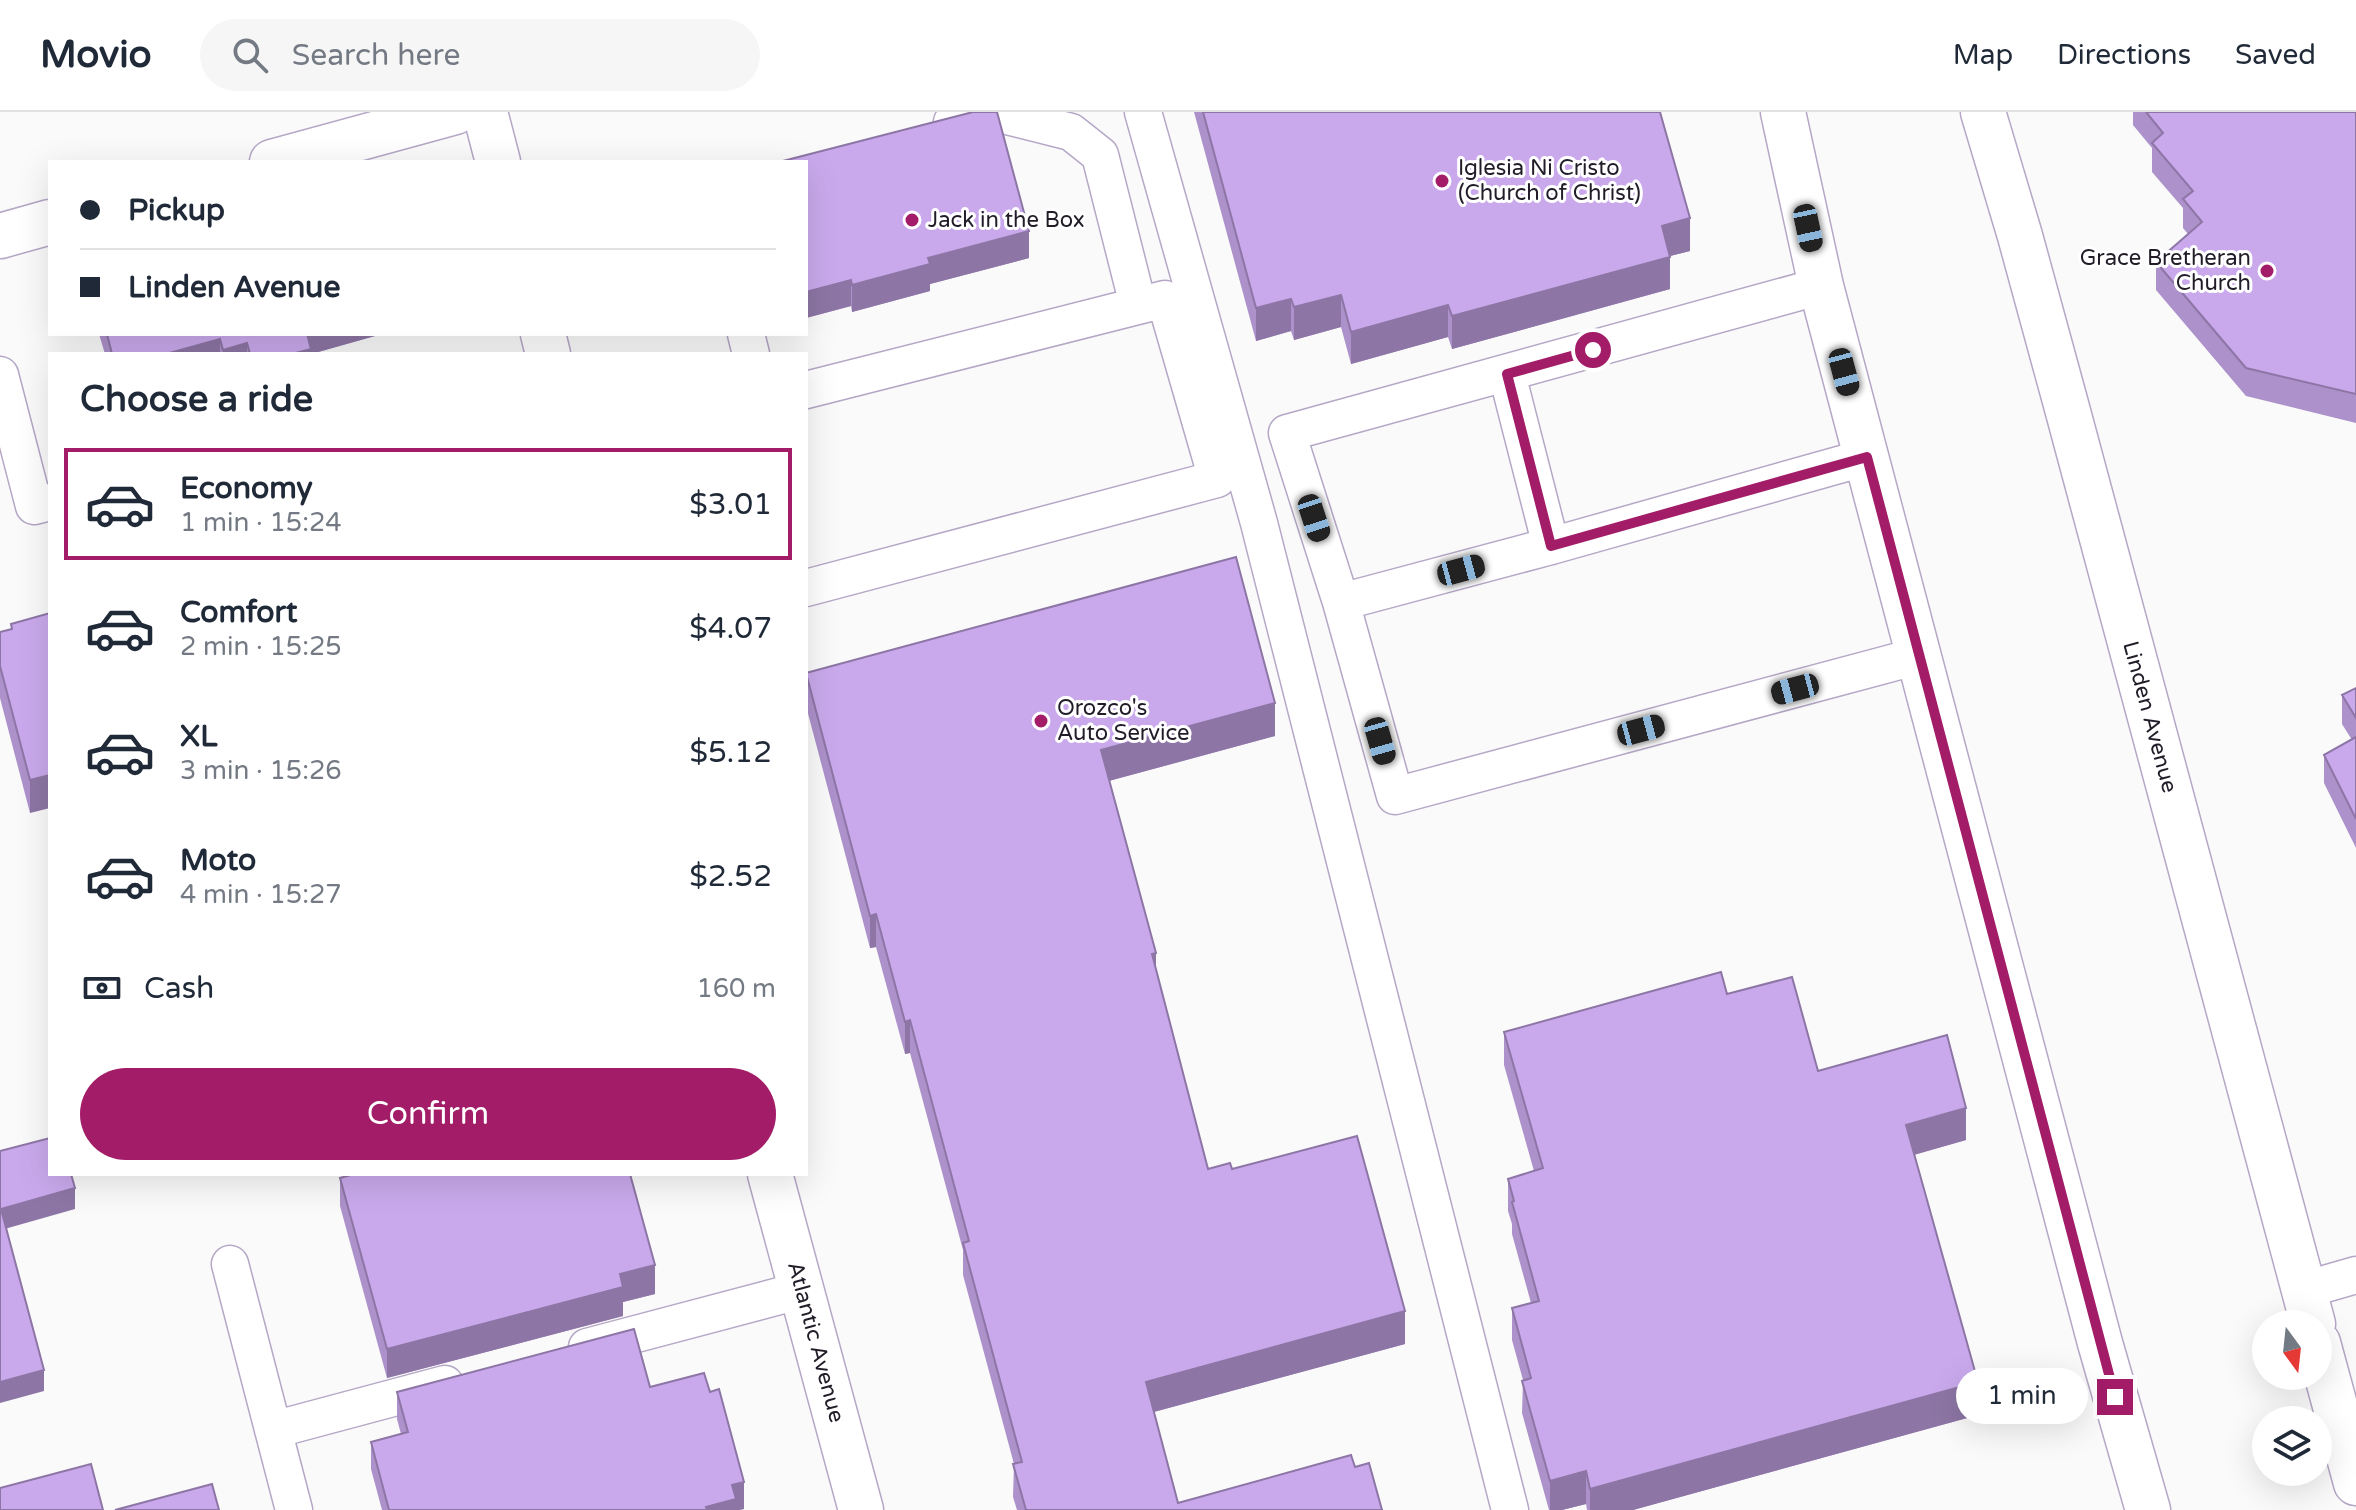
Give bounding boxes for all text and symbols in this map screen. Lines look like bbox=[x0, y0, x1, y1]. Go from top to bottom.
search box bbox=[200, 19, 760, 91]
text: Movio bbox=[40, 32, 152, 78]
icon: search bbox=[228, 33, 272, 77]
text: Search here bbox=[292, 37, 460, 74]
text: Map bbox=[1953, 38, 2013, 72]
text: Directions bbox=[2057, 38, 2191, 72]
text: Saved bbox=[2235, 38, 2316, 72]
place label: Iglesia Ni Cristo (Church of Christ) bbox=[1458, 155, 1641, 206]
marker: Iglesia Ni Cristo (Church of Christ) bbox=[1433, 172, 1451, 190]
text: Pickup bbox=[128, 192, 225, 229]
car bbox=[1791, 202, 1825, 254]
place label: Jack in the Box bbox=[928, 207, 1085, 233]
marker: Jack in the Box bbox=[903, 211, 921, 229]
place label: Grace Bretheran Church bbox=[2080, 245, 2251, 296]
marker: Grace Bretheran Church bbox=[2258, 262, 2276, 280]
text: Linden Avenue bbox=[128, 269, 340, 306]
route start bbox=[1575, 332, 1611, 368]
car bbox=[1826, 346, 1862, 398]
text: Choose a ride bbox=[80, 378, 313, 421]
icon: car bbox=[84, 468, 156, 540]
text: Economy bbox=[180, 470, 313, 507]
text: $3.01 bbox=[689, 486, 772, 523]
car bbox=[1295, 491, 1333, 545]
text: 1 min · 15:24 bbox=[180, 507, 342, 538]
car bbox=[1435, 552, 1487, 588]
icon: car bbox=[84, 592, 156, 664]
text: Comfort bbox=[180, 594, 298, 631]
text: $4.07 bbox=[689, 610, 772, 647]
text: 2 min · 15:25 bbox=[180, 631, 342, 662]
street label: Linden Avenue bbox=[2117, 638, 2183, 796]
car bbox=[1769, 671, 1821, 707]
place label: Orozco's Auto Service bbox=[1057, 695, 1190, 746]
marker: Orozco's Auto Service bbox=[1032, 712, 1050, 730]
car bbox=[1615, 712, 1667, 748]
car bbox=[1362, 715, 1398, 767]
icon: car bbox=[84, 716, 156, 788]
text: XL bbox=[180, 718, 217, 755]
text: $5.12 bbox=[690, 734, 772, 771]
text: 3 min · 15:26 bbox=[180, 755, 342, 786]
icon: car bbox=[84, 840, 156, 912]
text: Moto bbox=[180, 842, 256, 879]
text: $2.52 bbox=[689, 858, 772, 895]
text: 4 min · 15:27 bbox=[180, 879, 342, 910]
icon: cash bbox=[80, 966, 124, 1010]
text: Cash bbox=[144, 970, 214, 1007]
text: 160 m bbox=[696, 973, 776, 1004]
button: Confirm bbox=[80, 1068, 776, 1160]
street label: Atlantic Avenue bbox=[782, 1259, 850, 1425]
north arrow bbox=[2252, 1310, 2332, 1390]
map controls bbox=[2252, 1310, 2332, 1486]
callout: 1 min bbox=[1955, 1369, 2087, 1425]
route end bbox=[2097, 1379, 2133, 1415]
text: 1 min bbox=[1987, 1380, 2057, 1411]
button: layers bbox=[2252, 1406, 2332, 1486]

